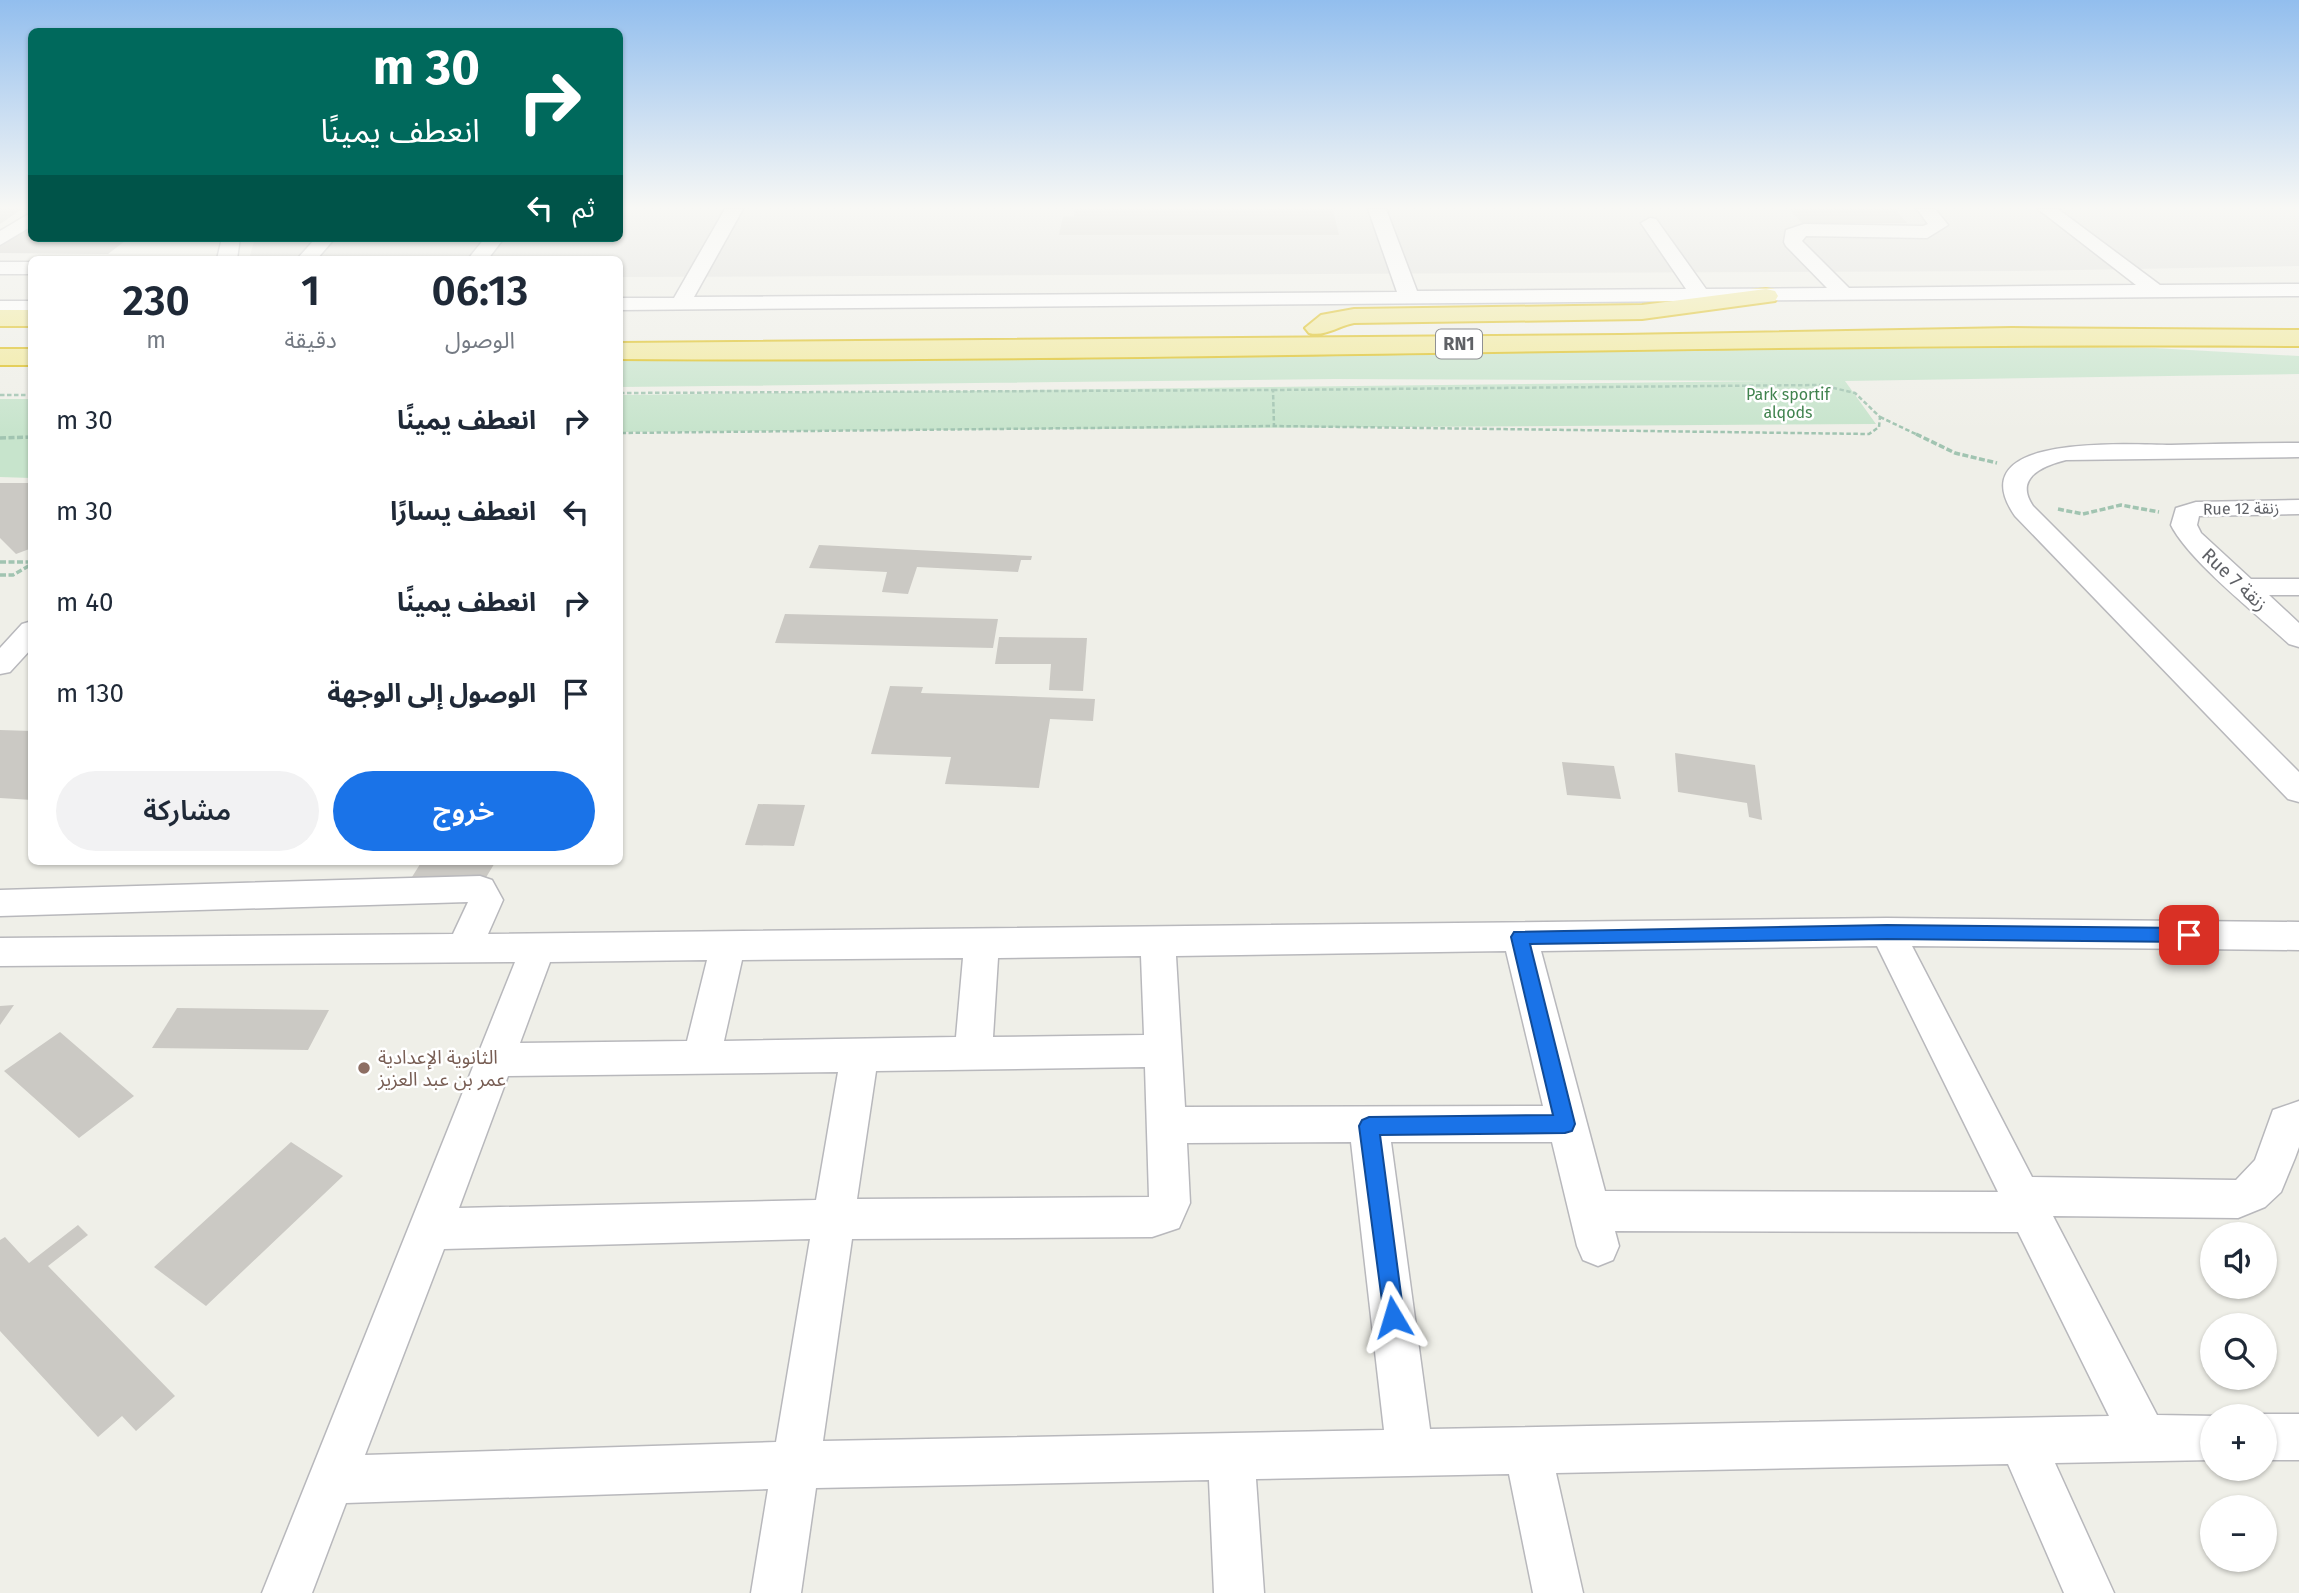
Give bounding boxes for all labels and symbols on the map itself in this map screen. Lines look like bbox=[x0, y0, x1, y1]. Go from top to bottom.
road number: RN1 bbox=[1436, 330, 1482, 358]
park label: Park sportif alqods bbox=[1746, 385, 1832, 422]
street label: Rue 12 زنقة bbox=[2203, 498, 2279, 519]
street label: Rue 7 زنقة bbox=[2197, 543, 2272, 616]
pin bbox=[2159, 905, 2219, 965]
place label: الثانوية الإعدادية عمر بن عبد العزيز bbox=[377, 1046, 506, 1091]
marker: الثانوية الإعدادية عمر بن عبد العزيز bbox=[356, 1060, 372, 1076]
position arrow bbox=[1356, 1280, 1430, 1354]

